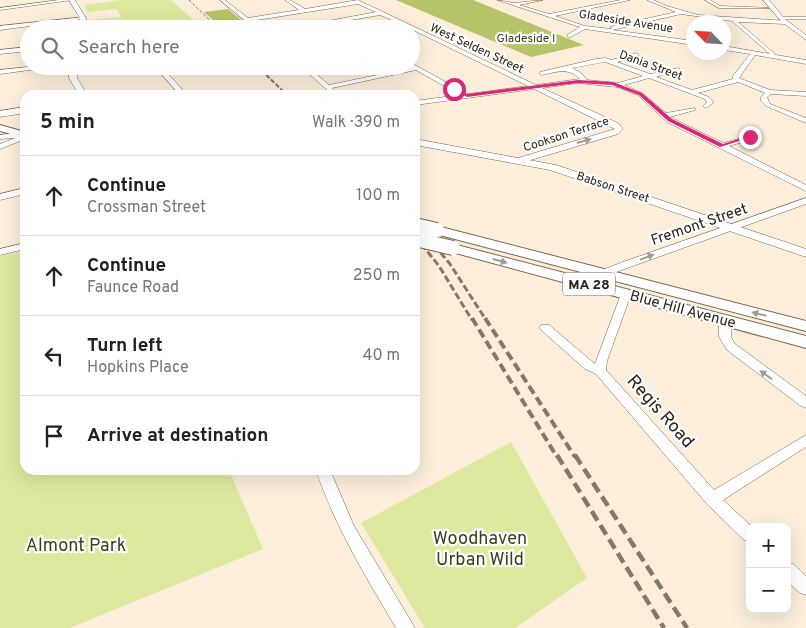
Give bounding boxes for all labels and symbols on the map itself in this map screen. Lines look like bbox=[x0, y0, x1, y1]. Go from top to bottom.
street label: Gladeside Avenue bbox=[578, 7, 674, 37]
north arrow bbox=[686, 15, 731, 60]
street label: West Selden Street bbox=[427, 20, 526, 78]
park label: Gladeside I bbox=[496, 31, 556, 47]
street label: Dania Street bbox=[617, 47, 685, 85]
route start bbox=[443, 78, 466, 101]
street label: Cookson Terrace bbox=[521, 114, 611, 156]
route end bbox=[739, 126, 762, 149]
one-way arrow bbox=[577, 137, 592, 145]
street label: Babson Street bbox=[574, 169, 651, 207]
street label: Fremont Street bbox=[649, 200, 750, 251]
one-way arrow bbox=[640, 253, 655, 261]
one-way arrow bbox=[492, 257, 507, 265]
road number: MA 28 bbox=[563, 272, 615, 296]
street label: Blue Hill Avenue bbox=[628, 287, 738, 334]
one-way arrow bbox=[751, 310, 766, 318]
one-way arrow bbox=[760, 369, 773, 380]
street label: Regis Road bbox=[621, 371, 699, 453]
park label: Woodhaven Urban Wild bbox=[433, 528, 527, 572]
park label: Almont Park bbox=[26, 535, 126, 558]

